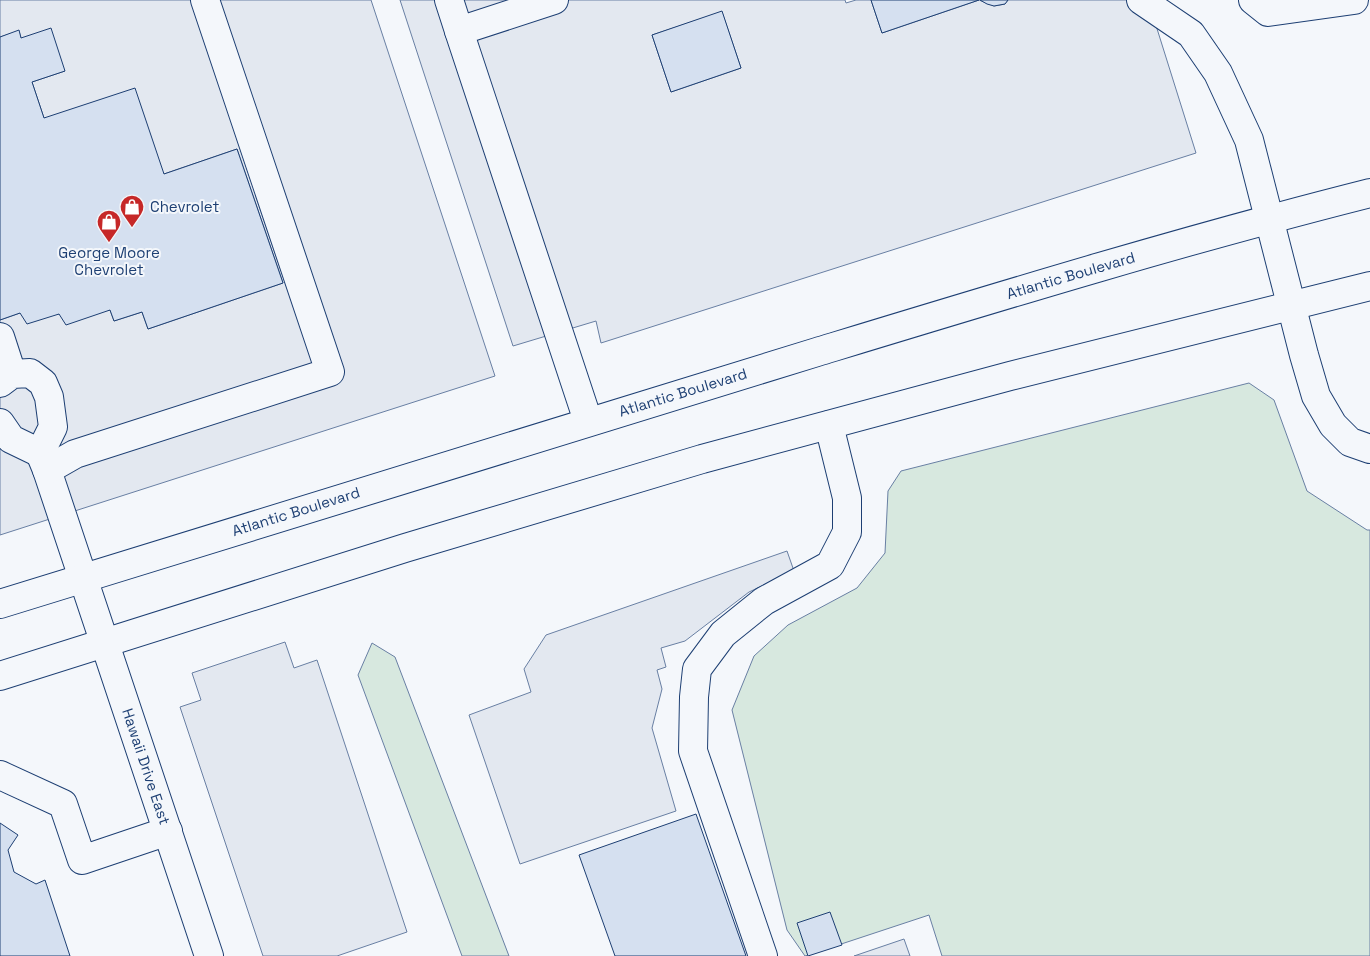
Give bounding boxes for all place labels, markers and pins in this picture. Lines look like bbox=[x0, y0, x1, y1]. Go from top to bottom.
shop icon: Chevrolet bbox=[119, 194, 145, 228]
place label: Chevrolet bbox=[150, 197, 219, 216]
shop icon: George Moore Chevrolet bbox=[96, 209, 122, 243]
place label: George Moore Chevrolet bbox=[58, 243, 160, 279]

